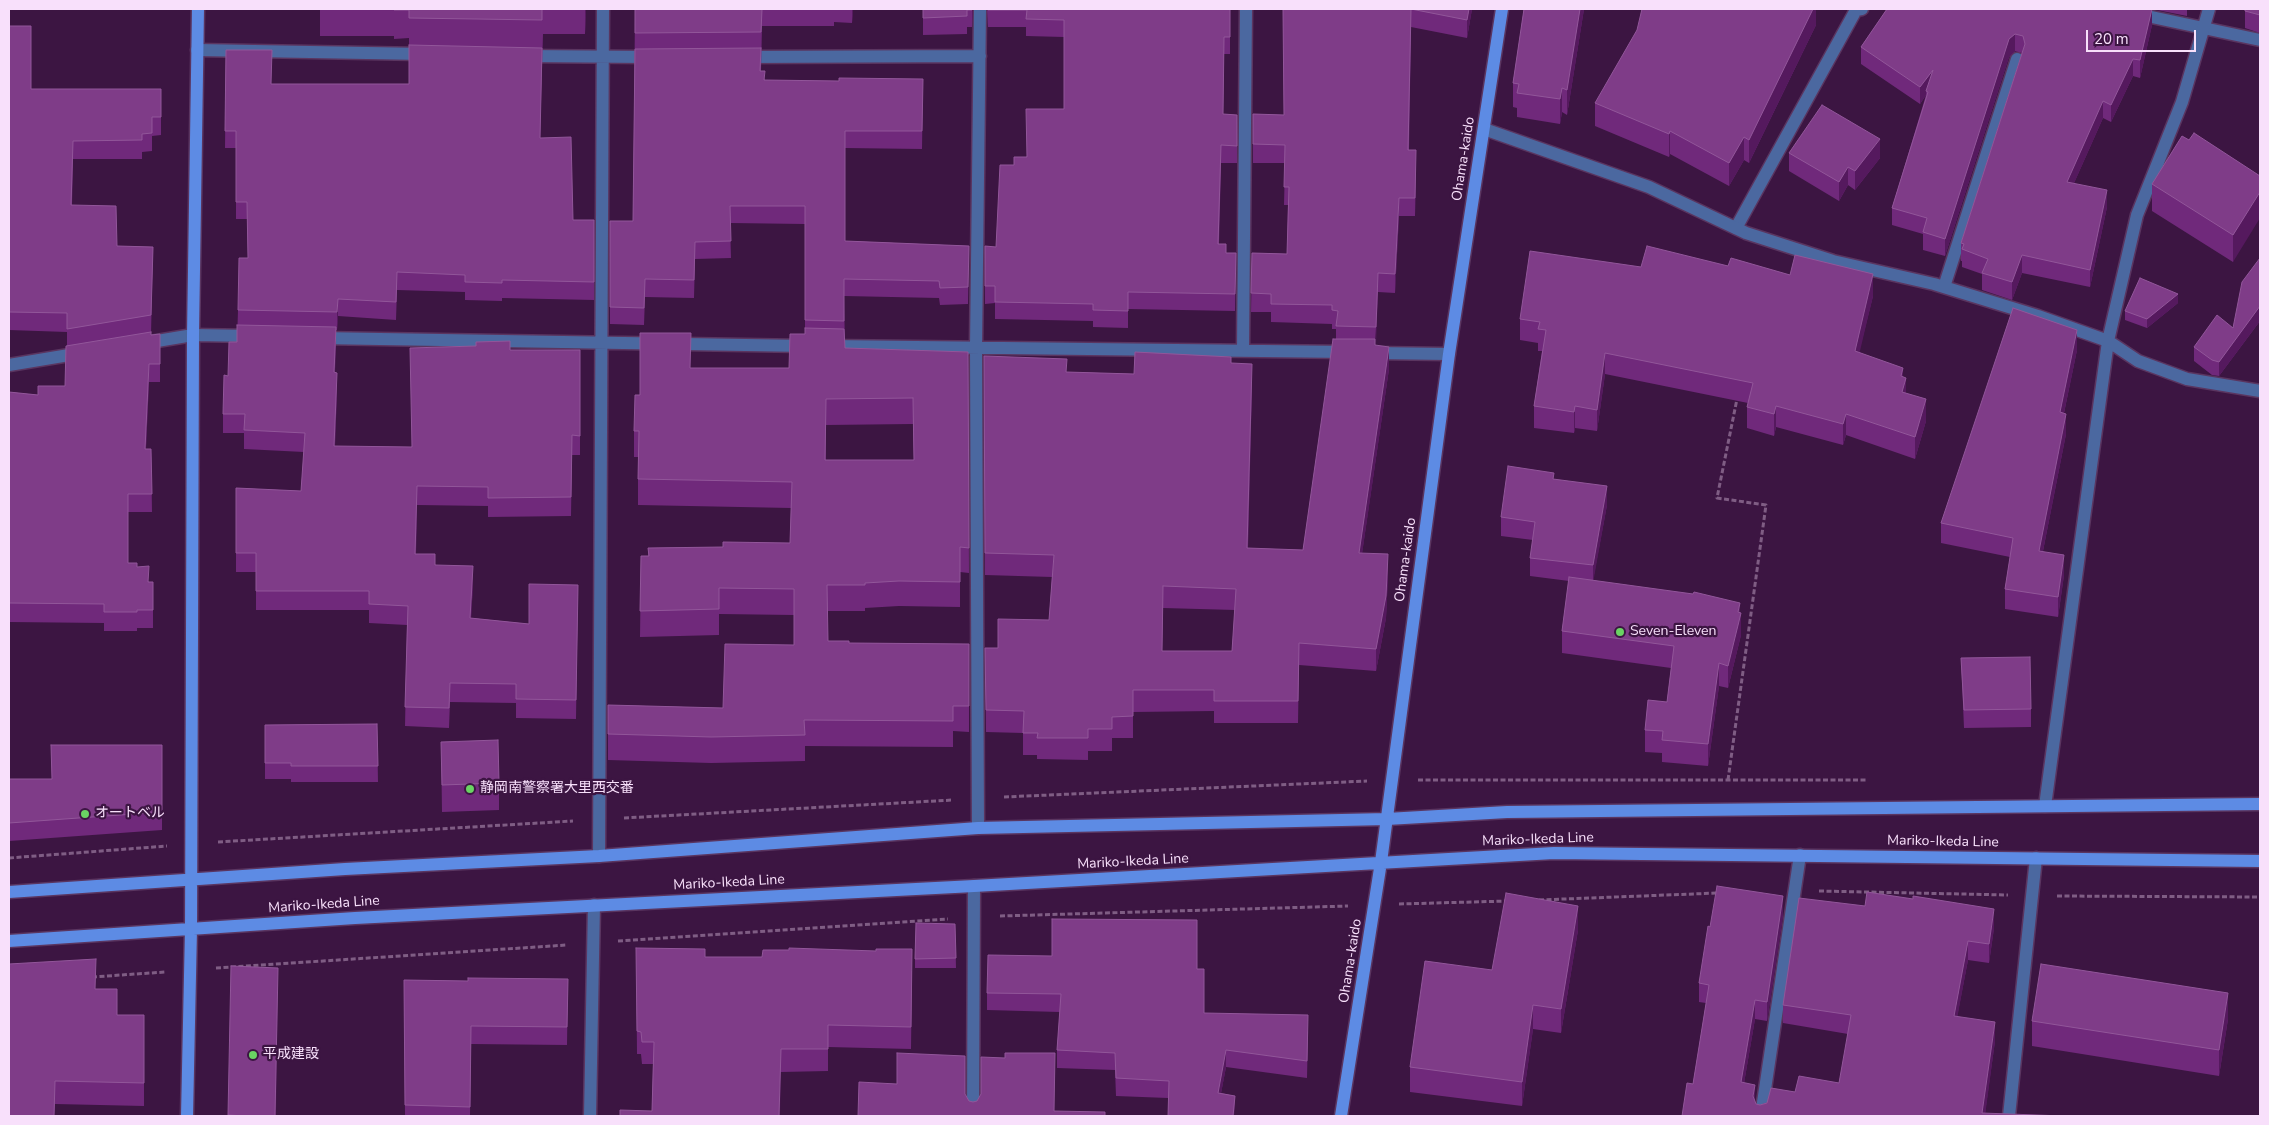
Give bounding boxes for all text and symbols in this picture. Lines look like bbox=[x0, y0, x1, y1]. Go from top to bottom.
scale bar bbox=[2089, 20, 2199, 52]
text: 20 m bbox=[2094, 29, 2129, 49]
street label: Ohama-kaido bbox=[1449, 116, 1479, 202]
street label: Ohama-kaido bbox=[1392, 517, 1420, 603]
place label: Seven-Eleven bbox=[1630, 624, 1717, 640]
marker: Seven-Eleven bbox=[1614, 626, 1626, 638]
place label: 静岡南警察署大里西交番 bbox=[480, 781, 634, 797]
marker: 静岡南警察署大里西交番 bbox=[464, 783, 476, 795]
place label: オートベル bbox=[95, 806, 165, 822]
marker: オートベル bbox=[79, 808, 91, 820]
street label: Mariko-Ikeda Line bbox=[1482, 830, 1594, 850]
street label: Mariko-Ikeda Line bbox=[1887, 833, 1999, 851]
street label: Mariko-Ikeda Line bbox=[1077, 851, 1189, 873]
street label: Mariko-Ikeda Line bbox=[673, 872, 785, 894]
street label: Mariko-Ikeda Line bbox=[268, 893, 380, 917]
street label: Ohama-kaido bbox=[1336, 918, 1366, 1004]
place label: 平成建設 bbox=[263, 1047, 319, 1063]
marker: 平成建設 bbox=[247, 1049, 259, 1061]

